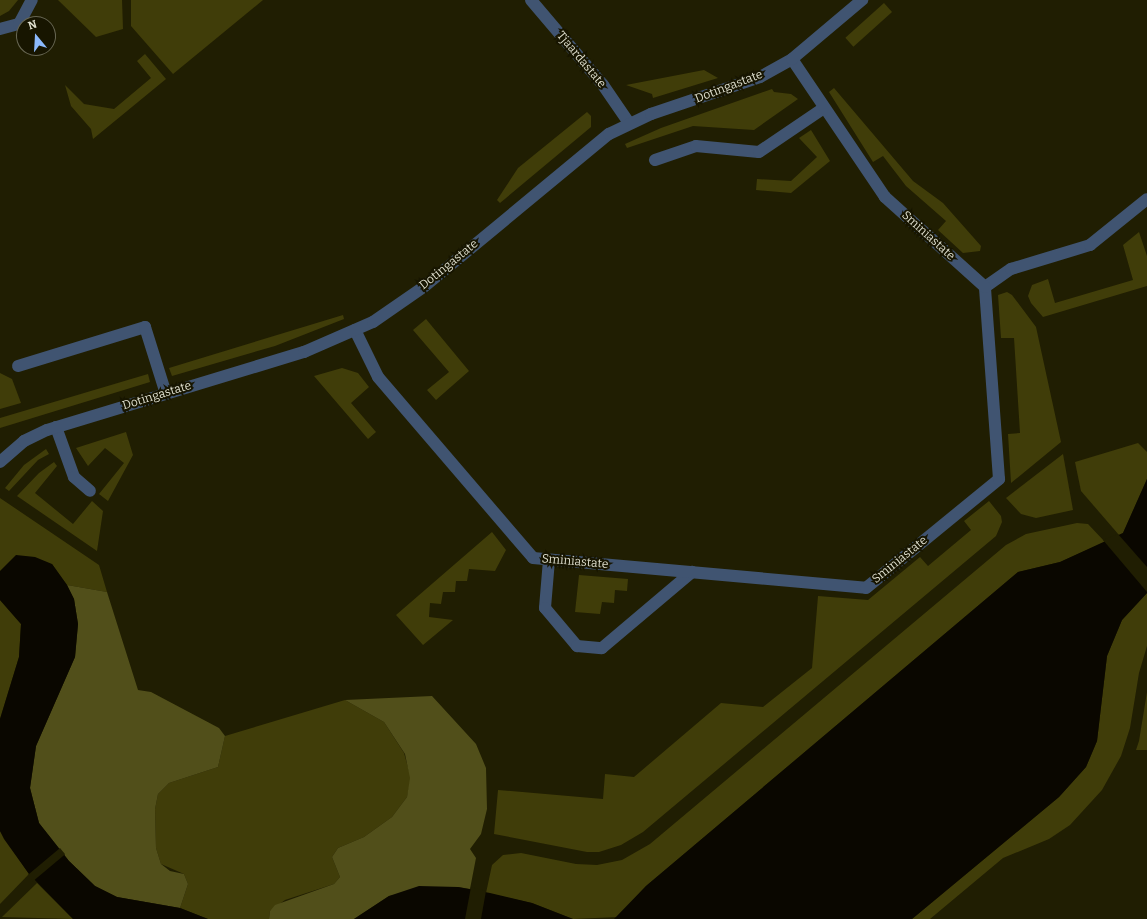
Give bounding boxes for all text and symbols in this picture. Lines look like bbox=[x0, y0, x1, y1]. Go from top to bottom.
north arrow bbox=[16, 16, 56, 56]
text: N bbox=[26, 18, 38, 33]
street label: Tjaardastate bbox=[553, 29, 609, 91]
street label: Dotingastate bbox=[693, 67, 765, 107]
street label: Sminiastate bbox=[898, 208, 958, 264]
street label: Dotingastate bbox=[417, 237, 481, 293]
street label: Dotingastate bbox=[121, 379, 193, 413]
street label: Sminiastate bbox=[870, 533, 930, 587]
street label: Sminiastate bbox=[541, 552, 609, 572]

